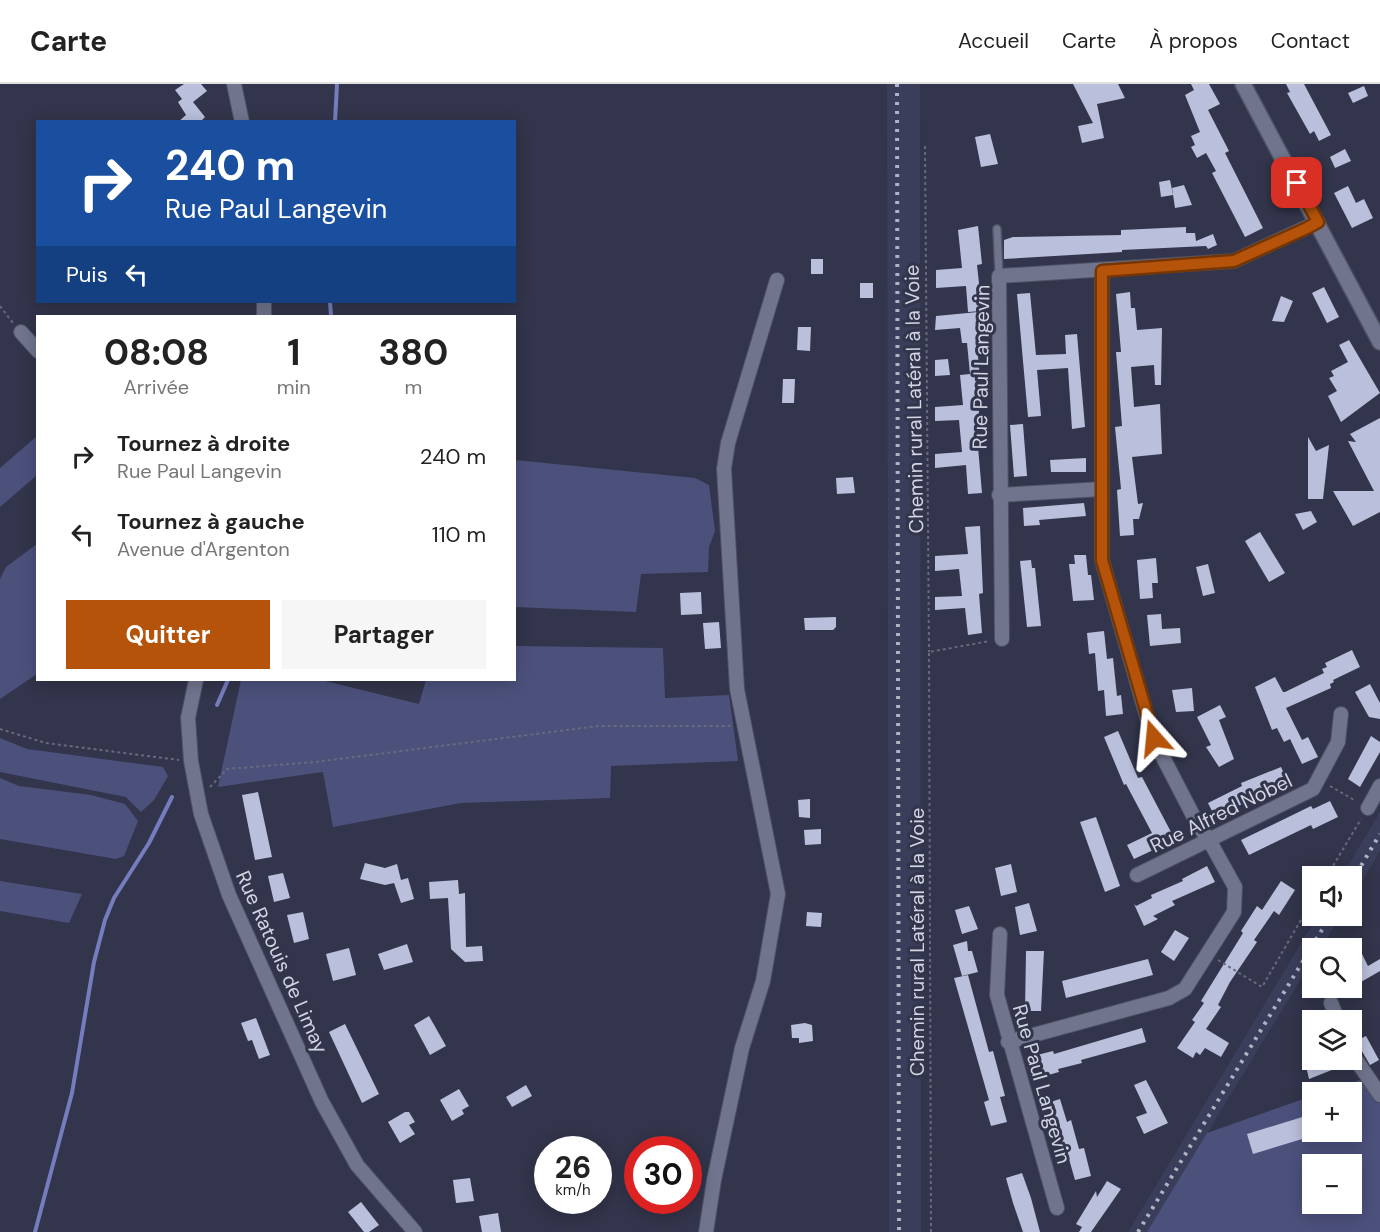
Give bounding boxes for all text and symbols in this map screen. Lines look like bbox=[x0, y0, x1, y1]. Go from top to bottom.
text: Carte bbox=[30, 23, 107, 60]
text: Accueil bbox=[958, 27, 1029, 55]
text: Carte bbox=[1062, 27, 1116, 55]
text: À propos bbox=[1149, 27, 1238, 55]
text: Contact bbox=[1271, 27, 1350, 55]
text: 240 m bbox=[165, 138, 295, 193]
icon: right bbox=[66, 144, 144, 222]
pin bbox=[1271, 157, 1322, 208]
icon: arrive bbox=[1280, 166, 1313, 199]
text: Rue Paul Langevin bbox=[165, 191, 387, 226]
icon: left bbox=[120, 258, 153, 291]
text: Puis bbox=[66, 260, 108, 289]
street label: Chemin rural Latéral à la Voie bbox=[899, 264, 929, 534]
street label: Rue Paul Langevin bbox=[967, 284, 995, 450]
text: 08:08 bbox=[104, 329, 209, 376]
text: 1 bbox=[287, 329, 300, 376]
text: 380 bbox=[379, 329, 448, 376]
text: Arrivée bbox=[124, 374, 189, 400]
text: min bbox=[277, 374, 311, 400]
text: m bbox=[405, 374, 422, 400]
text: Tournez à droite bbox=[117, 429, 290, 458]
icon: right bbox=[66, 440, 99, 473]
text: 240 m bbox=[420, 442, 486, 471]
text: Rue Paul Langevin bbox=[117, 458, 282, 484]
text: Tournez à gauche bbox=[117, 507, 305, 536]
icon: left bbox=[66, 518, 99, 551]
text: 110 m bbox=[432, 520, 486, 549]
text: Avenue d'Argenton bbox=[117, 536, 290, 562]
button: Quitter bbox=[66, 600, 270, 669]
button: Partager bbox=[282, 600, 486, 669]
position arrow bbox=[1122, 706, 1186, 770]
street label: Rue Alfred Nobel bbox=[1146, 767, 1296, 859]
street label: Chemin rural Latéral à la Voie bbox=[904, 808, 930, 1076]
map controls bbox=[1302, 866, 1362, 1214]
button: sound bbox=[1302, 866, 1362, 926]
street label: Rue Ratouis de Limay bbox=[230, 867, 334, 1057]
button: search bbox=[1302, 938, 1362, 998]
street label: Rue Paul Langevin bbox=[1007, 1001, 1077, 1167]
button: layers bbox=[1302, 1010, 1362, 1070]
button: + bbox=[1302, 1082, 1362, 1142]
speed limit sign: 30 bbox=[624, 1136, 702, 1214]
text: 26 bbox=[555, 1148, 591, 1187]
button: − bbox=[1302, 1154, 1362, 1214]
text: km/h bbox=[555, 1180, 591, 1200]

